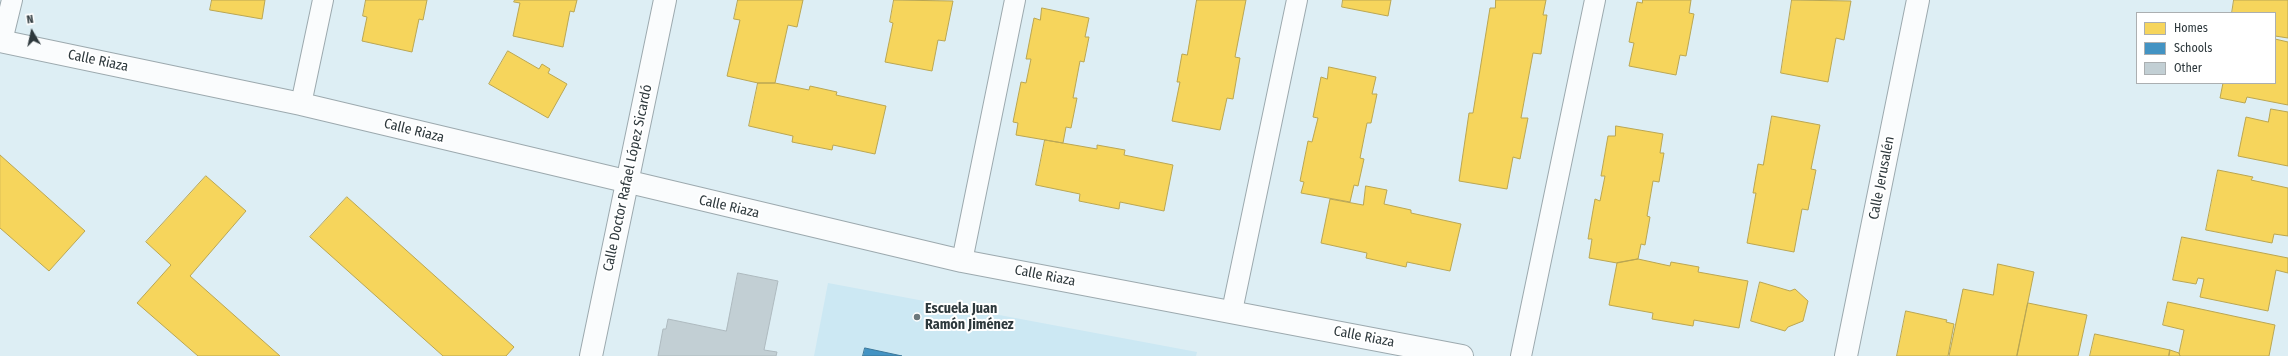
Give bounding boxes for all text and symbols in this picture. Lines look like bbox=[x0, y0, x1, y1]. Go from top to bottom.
north arrow bbox=[12, 12, 52, 52]
legend bbox=[2136, 12, 2276, 84]
text: N bbox=[26, 13, 34, 27]
text: Homes bbox=[2174, 21, 2208, 35]
text: Schools bbox=[2174, 41, 2212, 55]
street label: Calle Riaza bbox=[66, 46, 130, 76]
text: Other bbox=[2174, 61, 2202, 75]
street label: Calle Doctor Rafael López Sicardó bbox=[600, 83, 656, 273]
street label: Calle Riaza bbox=[382, 115, 446, 147]
street label: Calle Jerusalén bbox=[1866, 135, 1898, 221]
street label: Calle Riaza bbox=[697, 192, 761, 222]
street label: Calle Riaza bbox=[1013, 262, 1077, 290]
place label: Escuela Juan Ramón Jiménez bbox=[925, 301, 1014, 334]
marker: Escuela Juan Ramón Jiménez bbox=[912, 312, 922, 322]
street label: Calle Riaza bbox=[1332, 323, 1396, 351]

